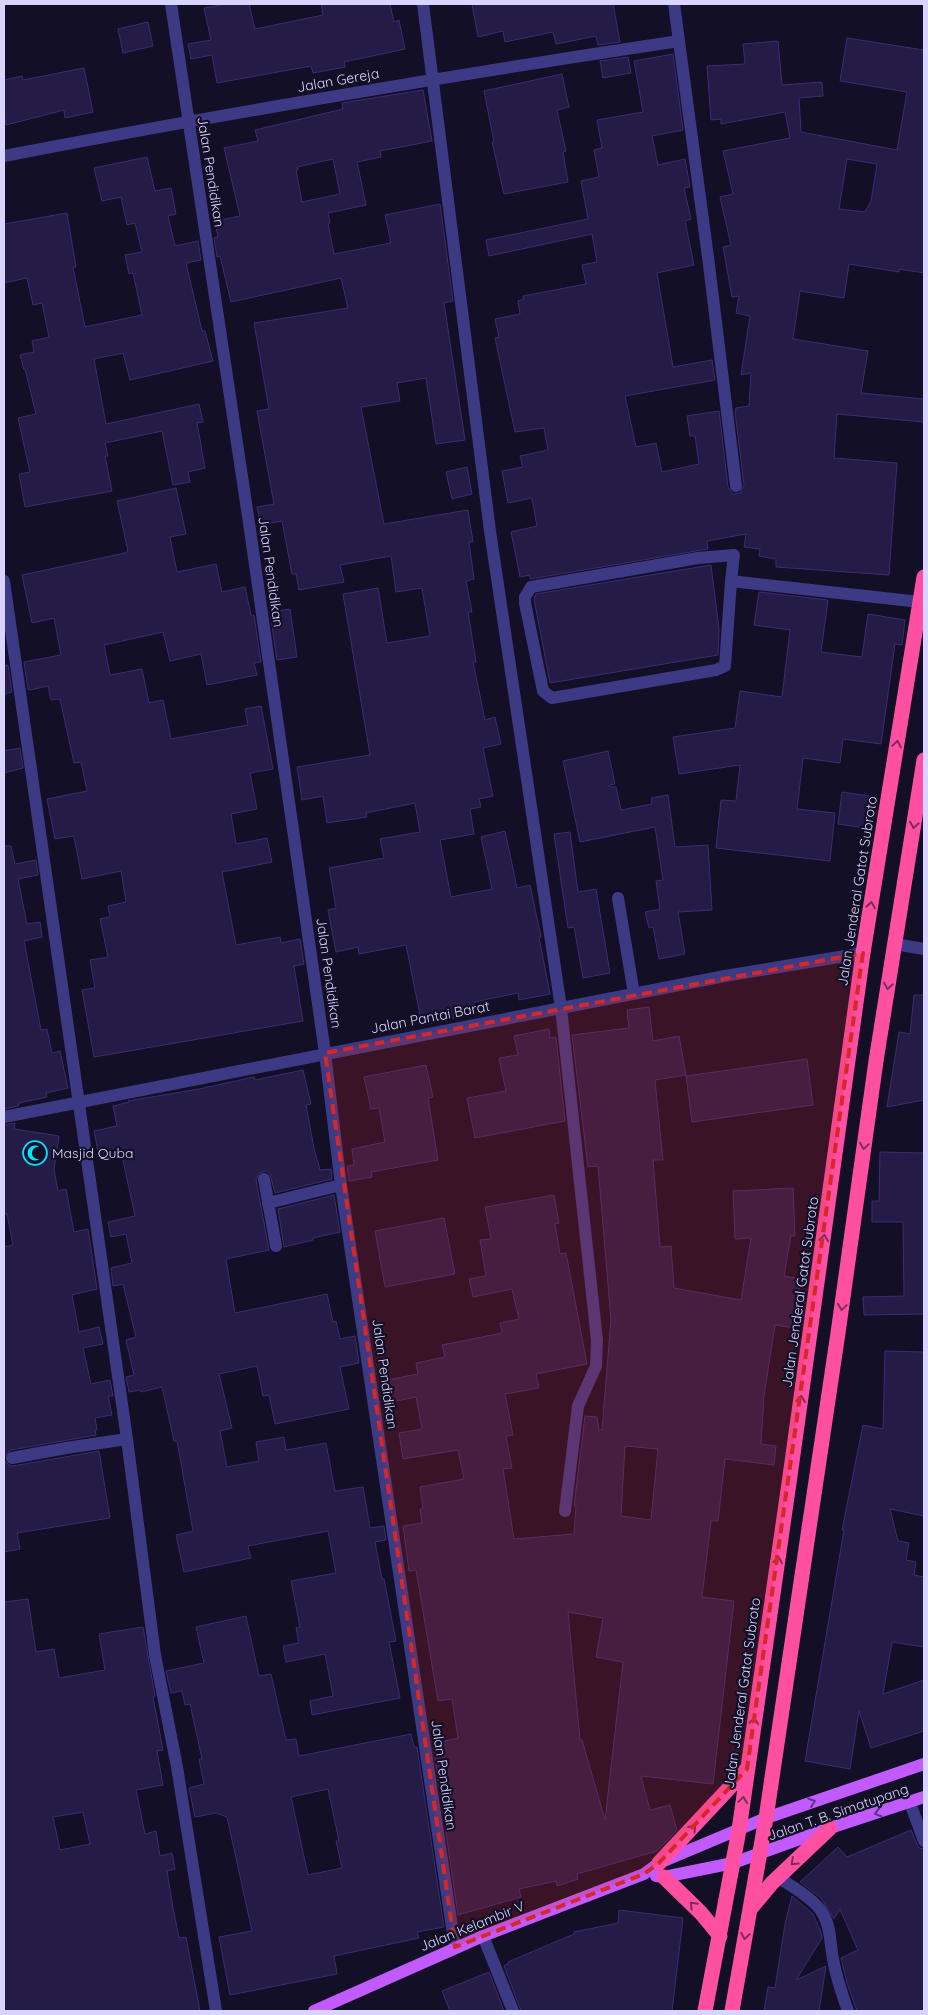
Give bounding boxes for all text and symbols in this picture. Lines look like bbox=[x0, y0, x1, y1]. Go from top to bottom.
street label: Jalan Gereja bbox=[296, 64, 380, 96]
street label: Jalan Pendidikan bbox=[193, 116, 229, 228]
street label: Jalan Pendidikan bbox=[254, 516, 288, 628]
one-way arrow bbox=[891, 740, 902, 748]
street label: Jalan Jenderal Gatot Subroto bbox=[833, 795, 881, 987]
one-way arrow bbox=[909, 821, 919, 830]
one-way arrow bbox=[865, 900, 876, 908]
street label: Jalan Pendidikan bbox=[312, 917, 346, 1029]
one-way arrow bbox=[883, 982, 894, 990]
street label: Jalan Pantai Barat bbox=[369, 997, 491, 1037]
mosque icon: Masjid Quba bbox=[22, 1140, 48, 1166]
one-way arrow bbox=[859, 1143, 870, 1151]
place label: Masjid Quba bbox=[52, 1144, 134, 1162]
street label: Jalan Jenderal Gatot Subroto bbox=[778, 1196, 822, 1388]
one-way arrow bbox=[818, 1234, 828, 1242]
one-way arrow bbox=[837, 1304, 848, 1312]
street label: Jalan Pendidikan bbox=[368, 1318, 402, 1430]
one-way arrow bbox=[795, 1395, 806, 1403]
one-way arrow bbox=[772, 1555, 783, 1563]
street label: Jalan Jenderal Gatot Subroto bbox=[720, 1597, 764, 1789]
one-way arrow bbox=[749, 1716, 759, 1725]
street label: Jalan Pendidikan bbox=[427, 1719, 461, 1831]
street label: Jalan T. B. Simatupang bbox=[765, 1779, 911, 1845]
one-way arrow bbox=[737, 1795, 748, 1803]
one-way arrow bbox=[808, 1798, 816, 1808]
one-way arrow bbox=[874, 1808, 883, 1818]
one-way arrow bbox=[687, 1824, 696, 1833]
one-way arrow bbox=[791, 1856, 800, 1865]
street label: Jalan Kelambir V bbox=[417, 1897, 527, 1955]
one-way arrow bbox=[690, 1902, 699, 1911]
one-way arrow bbox=[741, 1932, 751, 1941]

